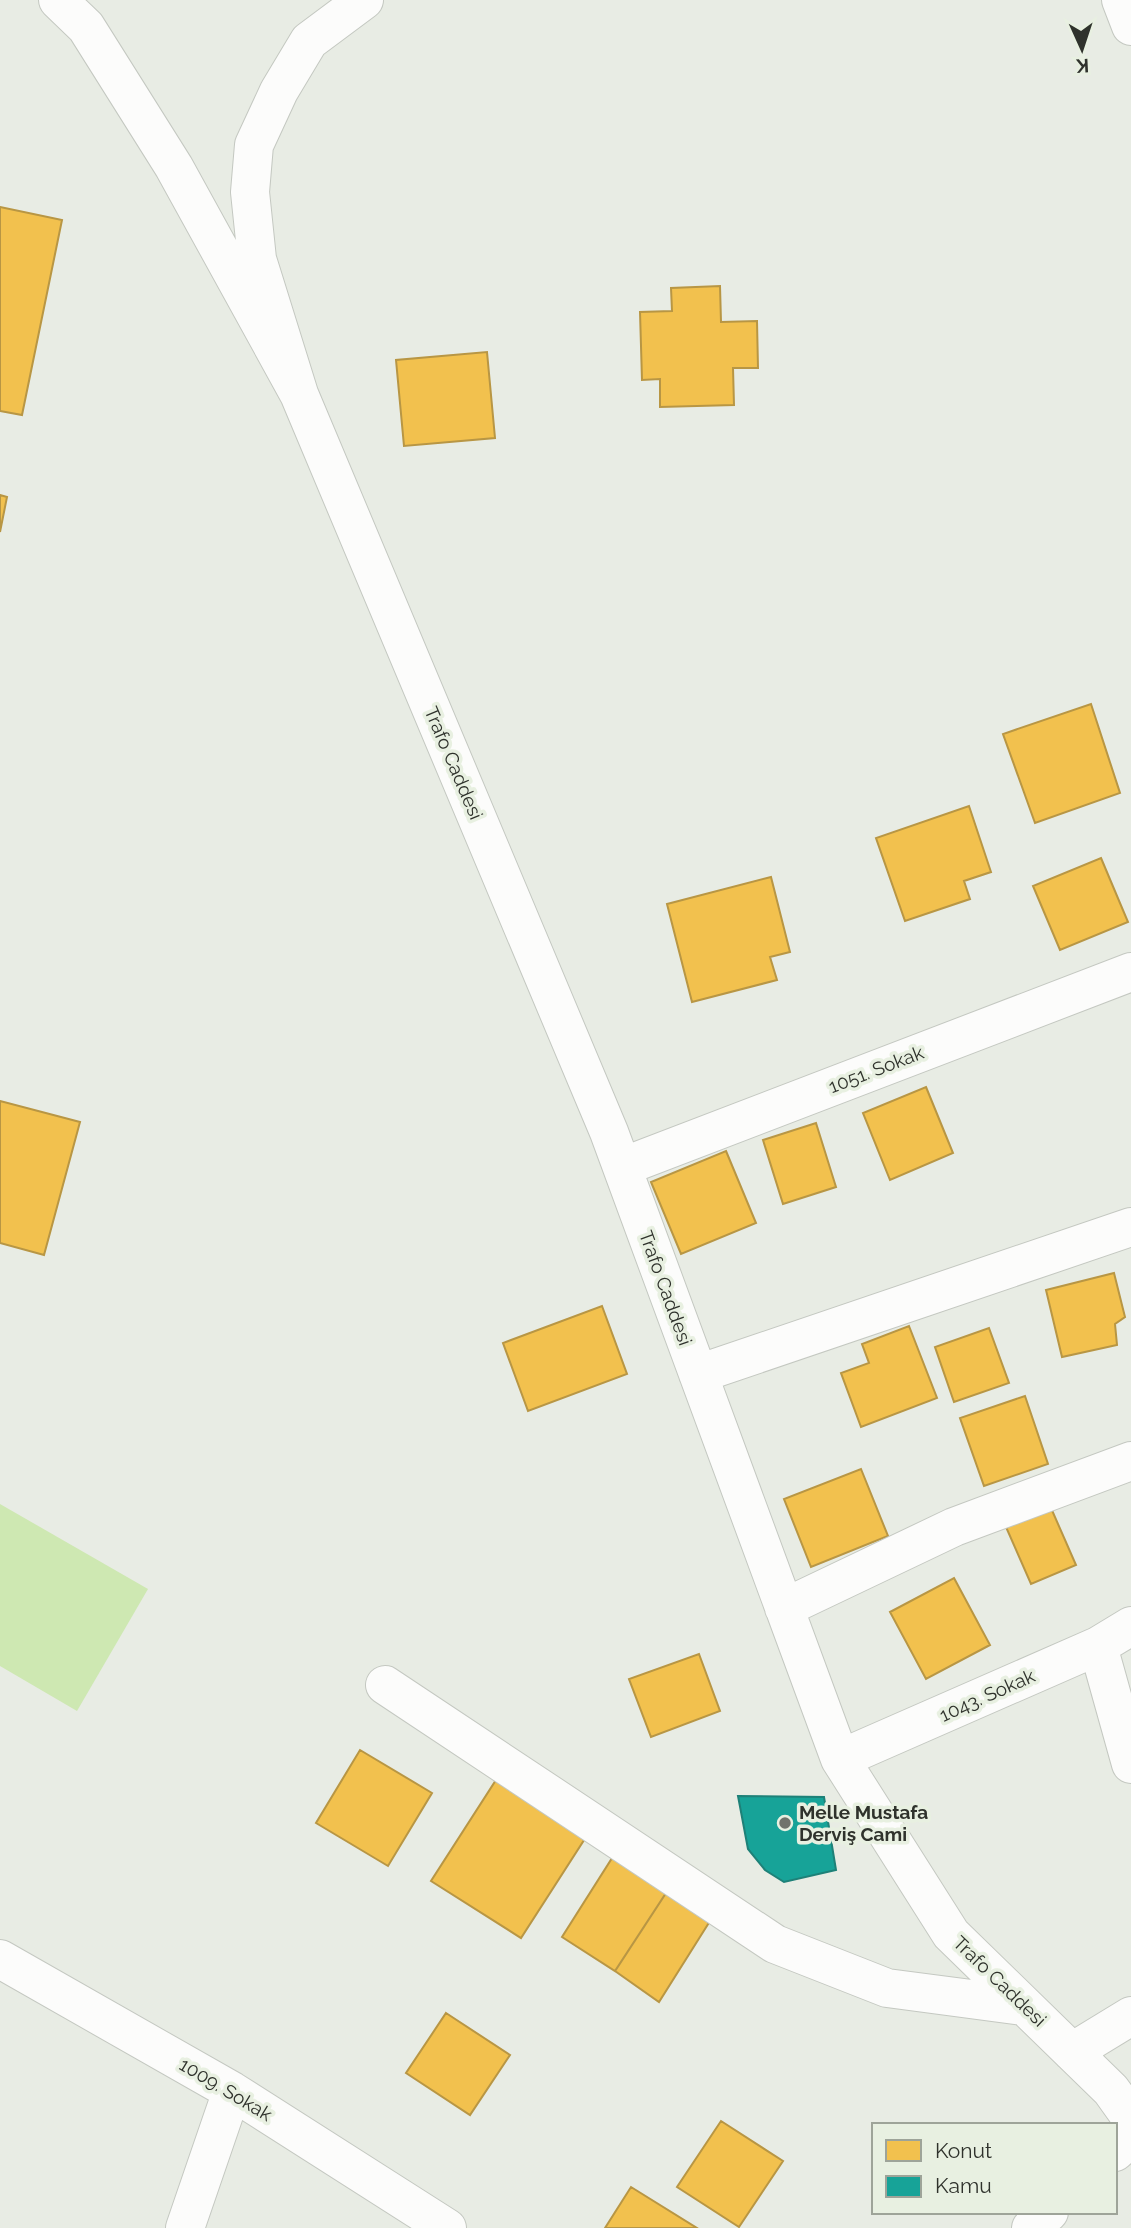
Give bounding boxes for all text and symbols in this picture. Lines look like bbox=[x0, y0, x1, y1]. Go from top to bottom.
north arrow bbox=[1047, 14, 1117, 84]
text: K bbox=[1076, 55, 1090, 77]
street label: Trafo Caddesi bbox=[420, 703, 488, 823]
street label: 1051. Sokak bbox=[825, 1041, 927, 1097]
street label: Trafo Caddesi bbox=[635, 1228, 697, 1348]
street label: 1043. Sokak bbox=[936, 1664, 1038, 1726]
place label: Melle Mustafa Derviş Cami bbox=[799, 1801, 928, 1845]
marker: Melle Mustafa Derviş Cami bbox=[777, 1815, 793, 1831]
street label: Trafo Caddesi bbox=[949, 1931, 1051, 2031]
street label: 1009. Sokak bbox=[176, 2053, 276, 2125]
legend bbox=[872, 2123, 1117, 2214]
text: Konut bbox=[935, 2138, 992, 2163]
text: Kamu bbox=[935, 2173, 992, 2198]

